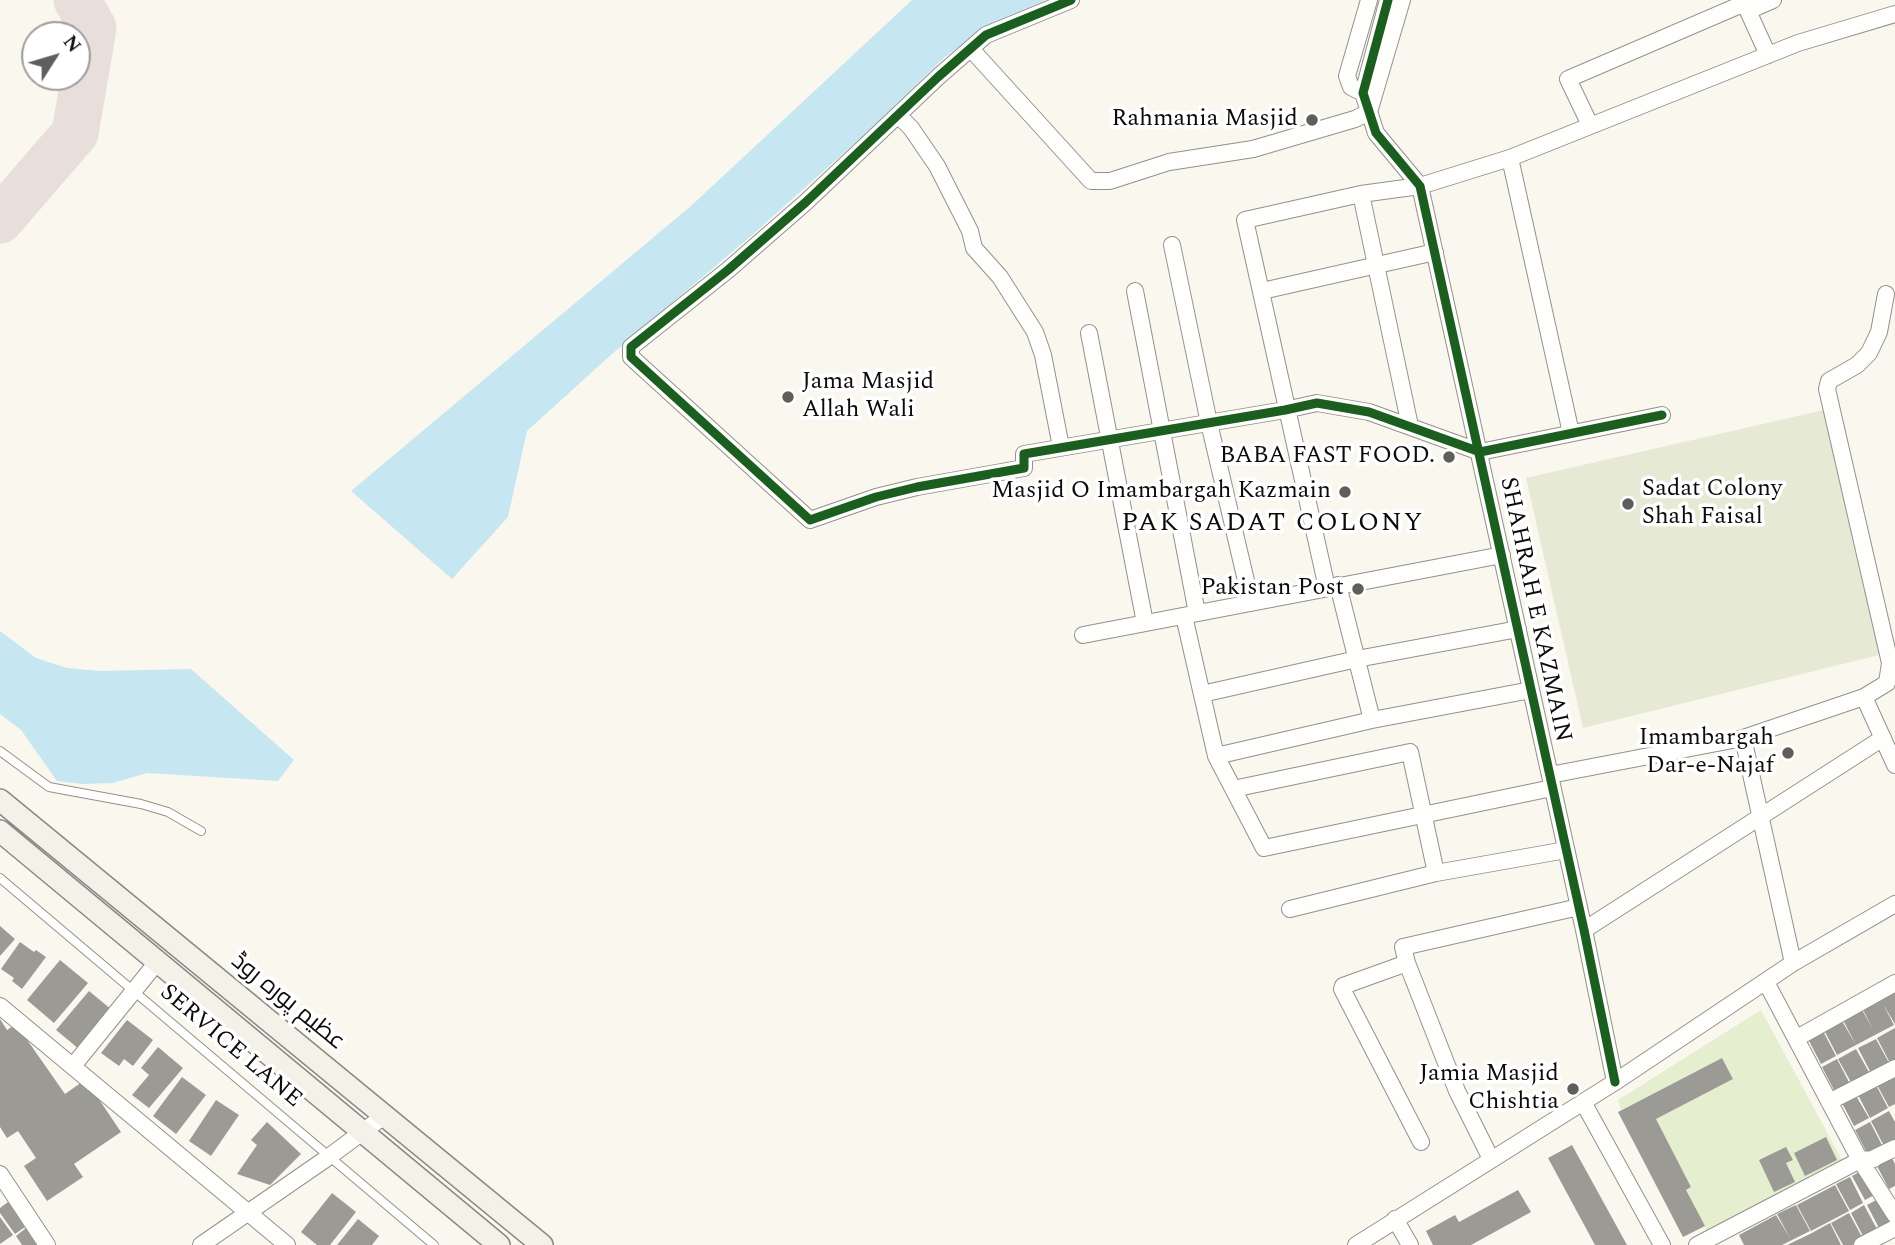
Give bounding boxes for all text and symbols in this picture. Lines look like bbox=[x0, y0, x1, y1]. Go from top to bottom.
north arrow bbox=[21, 21, 91, 91]
text: N bbox=[55, 29, 88, 59]
place label: Rahmania Masjid bbox=[1111, 106, 1298, 134]
marker: Rahmania Masjid bbox=[1304, 112, 1320, 128]
place label: Jama Masjid Allah Wali bbox=[802, 369, 934, 425]
marker: Jama Masjid Allah Wali bbox=[780, 389, 796, 405]
place label: BABA FAST FOOD. bbox=[1220, 443, 1435, 471]
marker: BABA FAST FOOD. bbox=[1441, 449, 1457, 465]
street label: SHAHRAH E KAZMAIN bbox=[1492, 475, 1576, 745]
place label: Sadat Colony Shah Faisal bbox=[1642, 476, 1782, 532]
place label: Masjid O Imambargah Kazmain bbox=[991, 478, 1331, 506]
marker: Masjid O Imambargah Kazmain bbox=[1337, 484, 1353, 500]
marker: Sadat Colony Shah Faisal bbox=[1620, 496, 1636, 512]
district label: PAK SADAT COLONY bbox=[1123, 509, 1423, 541]
place label: Pakistan Post bbox=[1200, 575, 1344, 603]
marker: Pakistan Post bbox=[1350, 581, 1366, 597]
place label: Imambargah Dar-e-Najaf bbox=[1639, 725, 1774, 781]
marker: Imambargah Dar-e-Najaf bbox=[1780, 745, 1796, 761]
street label: عظیم پورہ روڈ bbox=[224, 948, 350, 1058]
street label: SERVICE LANE bbox=[153, 979, 307, 1115]
place label: Jamia Masjid Chishtia bbox=[1419, 1061, 1559, 1117]
marker: Jamia Masjid Chishtia bbox=[1565, 1081, 1581, 1097]

